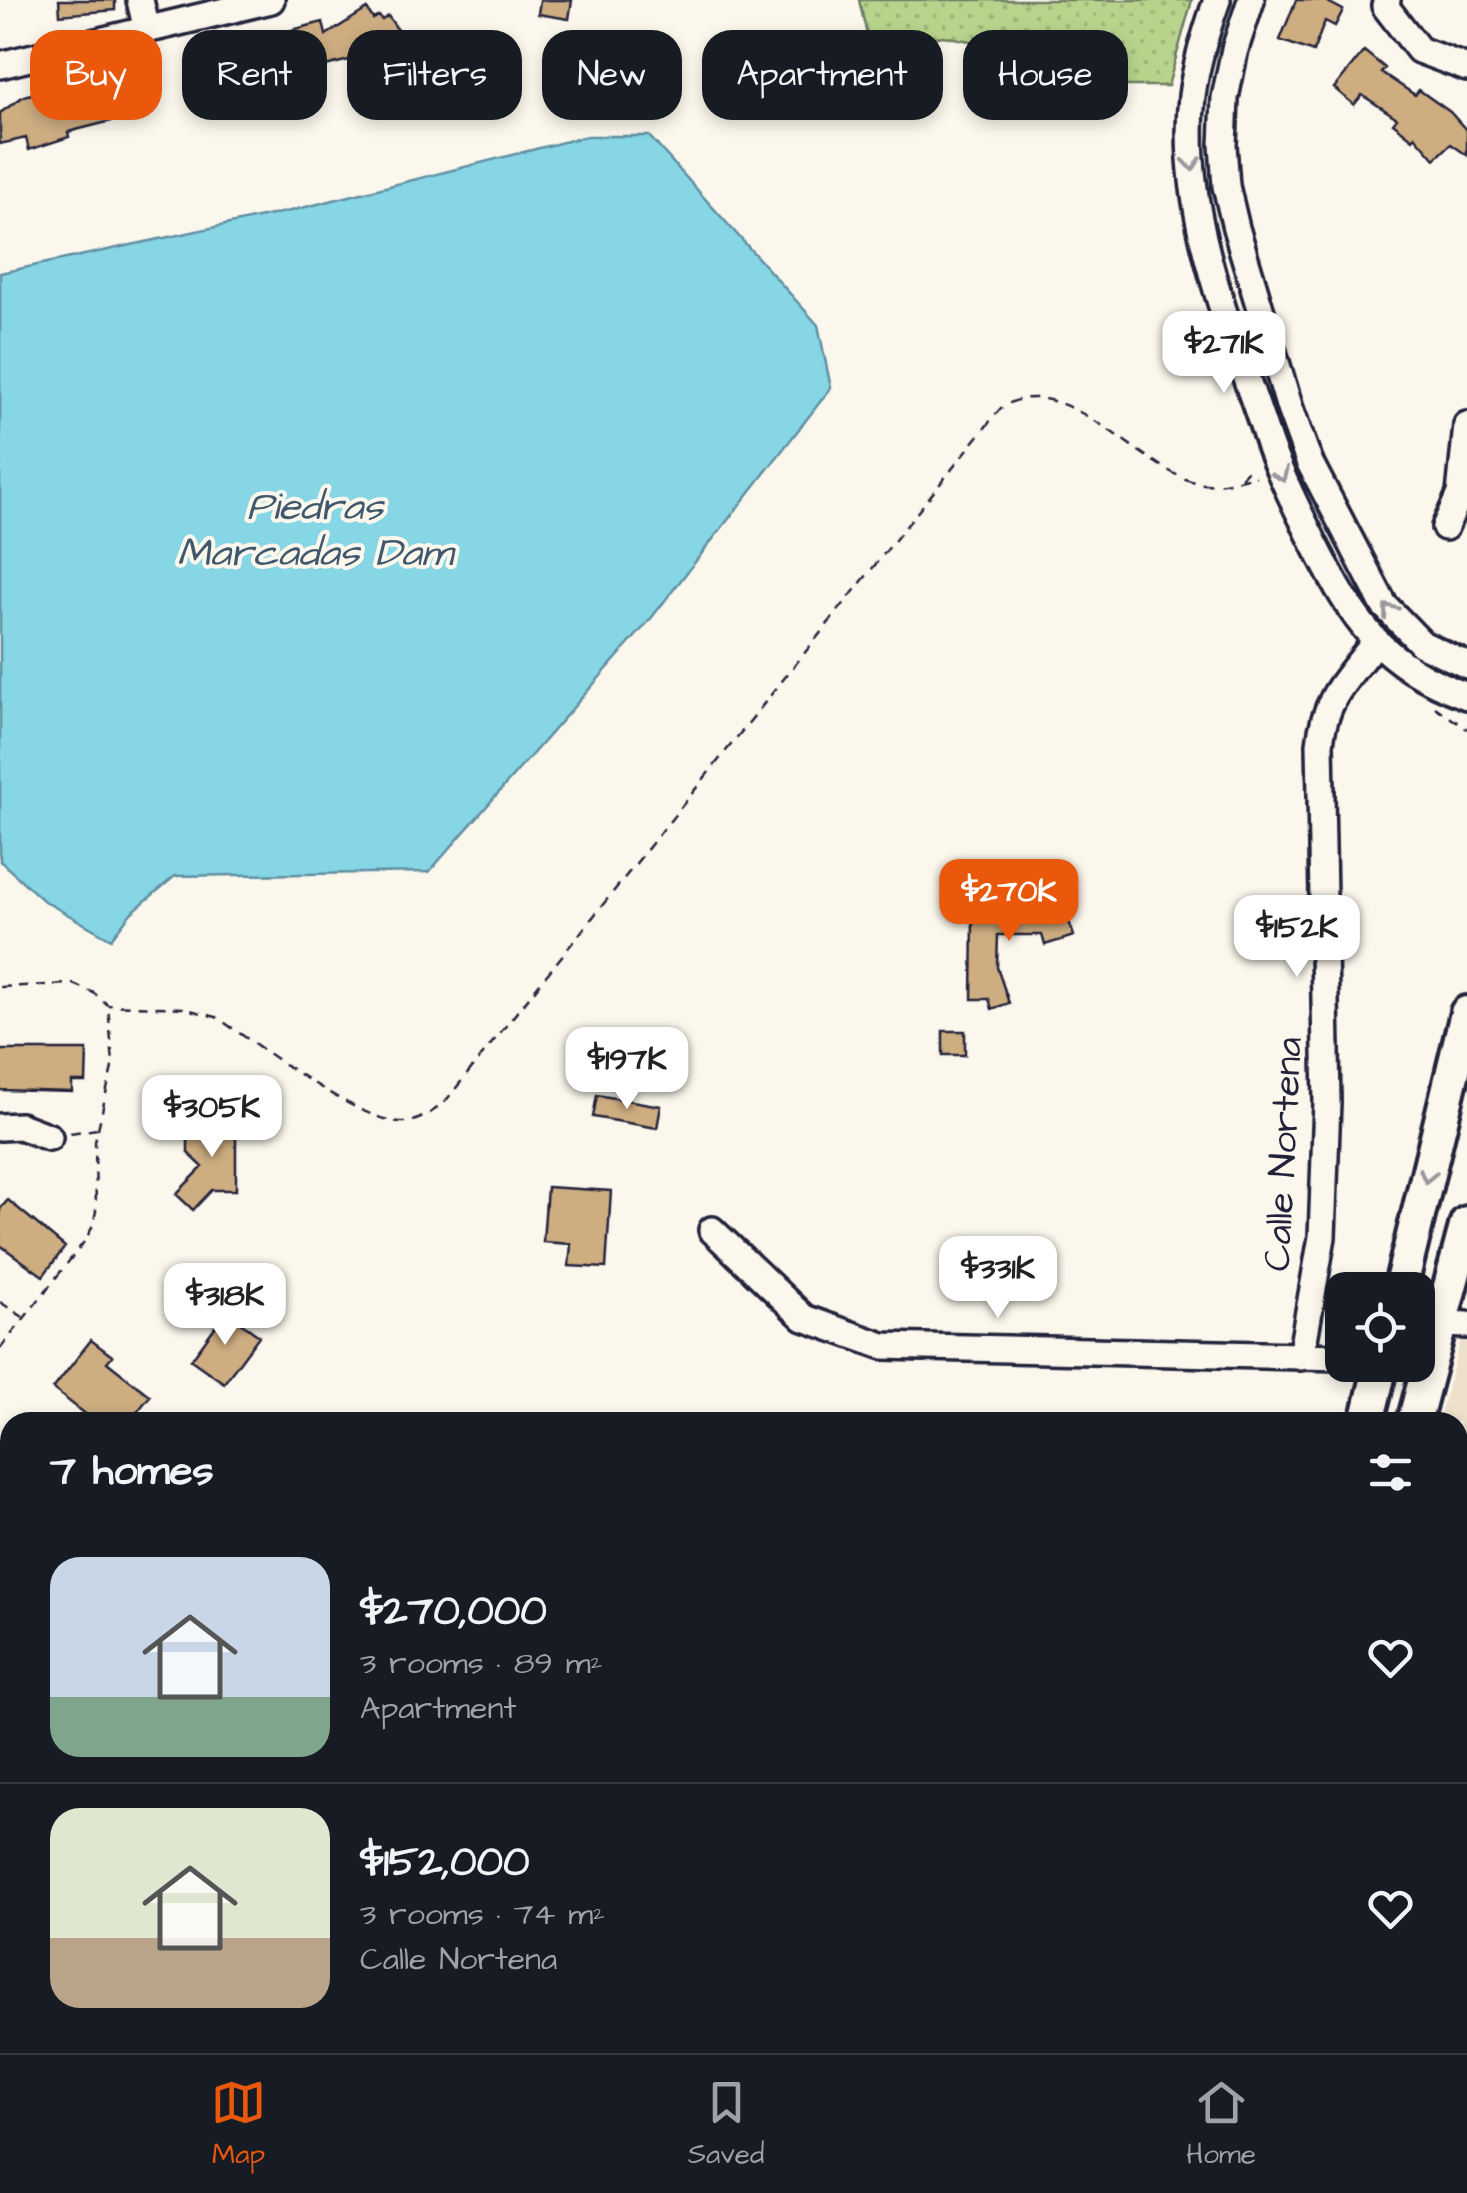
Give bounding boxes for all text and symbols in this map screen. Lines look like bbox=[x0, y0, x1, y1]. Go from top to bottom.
chip: Buy bbox=[30, 30, 162, 120]
chip: Rent bbox=[182, 30, 327, 120]
chip: Filters bbox=[347, 30, 522, 120]
chip: New bbox=[542, 30, 682, 120]
chip: Apartment bbox=[702, 30, 943, 120]
chip: House bbox=[963, 30, 1128, 120]
one-way arrow bbox=[1181, 156, 1202, 172]
pin: $271K bbox=[1154, 311, 1294, 396]
text: $271K bbox=[1184, 321, 1264, 366]
one-way arrow bbox=[1269, 465, 1289, 483]
water label: Piedras Marcadas Dam bbox=[177, 480, 457, 581]
one-way arrow bbox=[1383, 603, 1401, 621]
pin: $270K bbox=[939, 859, 1079, 944]
text: $270K bbox=[961, 869, 1057, 914]
pin: $152K bbox=[1227, 895, 1367, 980]
text: $152K bbox=[1256, 905, 1338, 950]
pin: $197K bbox=[557, 1027, 697, 1112]
street label: Calle Nortena bbox=[1252, 1036, 1316, 1273]
text: $197K bbox=[587, 1037, 667, 1082]
pin: $305K bbox=[142, 1075, 282, 1160]
text: $305K bbox=[164, 1085, 260, 1130]
one-way arrow bbox=[1418, 1167, 1439, 1184]
pin: $331K bbox=[928, 1236, 1068, 1321]
text: $331K bbox=[961, 1246, 1035, 1291]
pin: $318K bbox=[155, 1263, 295, 1348]
map controls bbox=[1325, 1272, 1435, 1382]
button: locate bbox=[1325, 1272, 1435, 1382]
text: $318K bbox=[186, 1273, 264, 1318]
text: 7 homes bbox=[50, 1443, 214, 1501]
icon: filters bbox=[1363, 1445, 1418, 1500]
text: $270,000 bbox=[360, 1583, 547, 1641]
icon: home bbox=[130, 1597, 250, 1717]
icon: heart bbox=[1363, 1630, 1418, 1685]
text: 3 rooms · 89 m² bbox=[360, 1641, 603, 1686]
text: Apartment bbox=[360, 1686, 516, 1731]
text: $152,000 bbox=[360, 1834, 529, 1892]
icon: home bbox=[130, 1848, 250, 1968]
icon: heart bbox=[1363, 1881, 1418, 1936]
text: 3 rooms · 74 m² bbox=[360, 1892, 605, 1937]
text: Calle Nortena bbox=[360, 1937, 557, 1982]
tab: Map bbox=[211, 2075, 266, 2174]
tab: Saved bbox=[688, 2075, 764, 2174]
tab: Home bbox=[1186, 2075, 1256, 2174]

